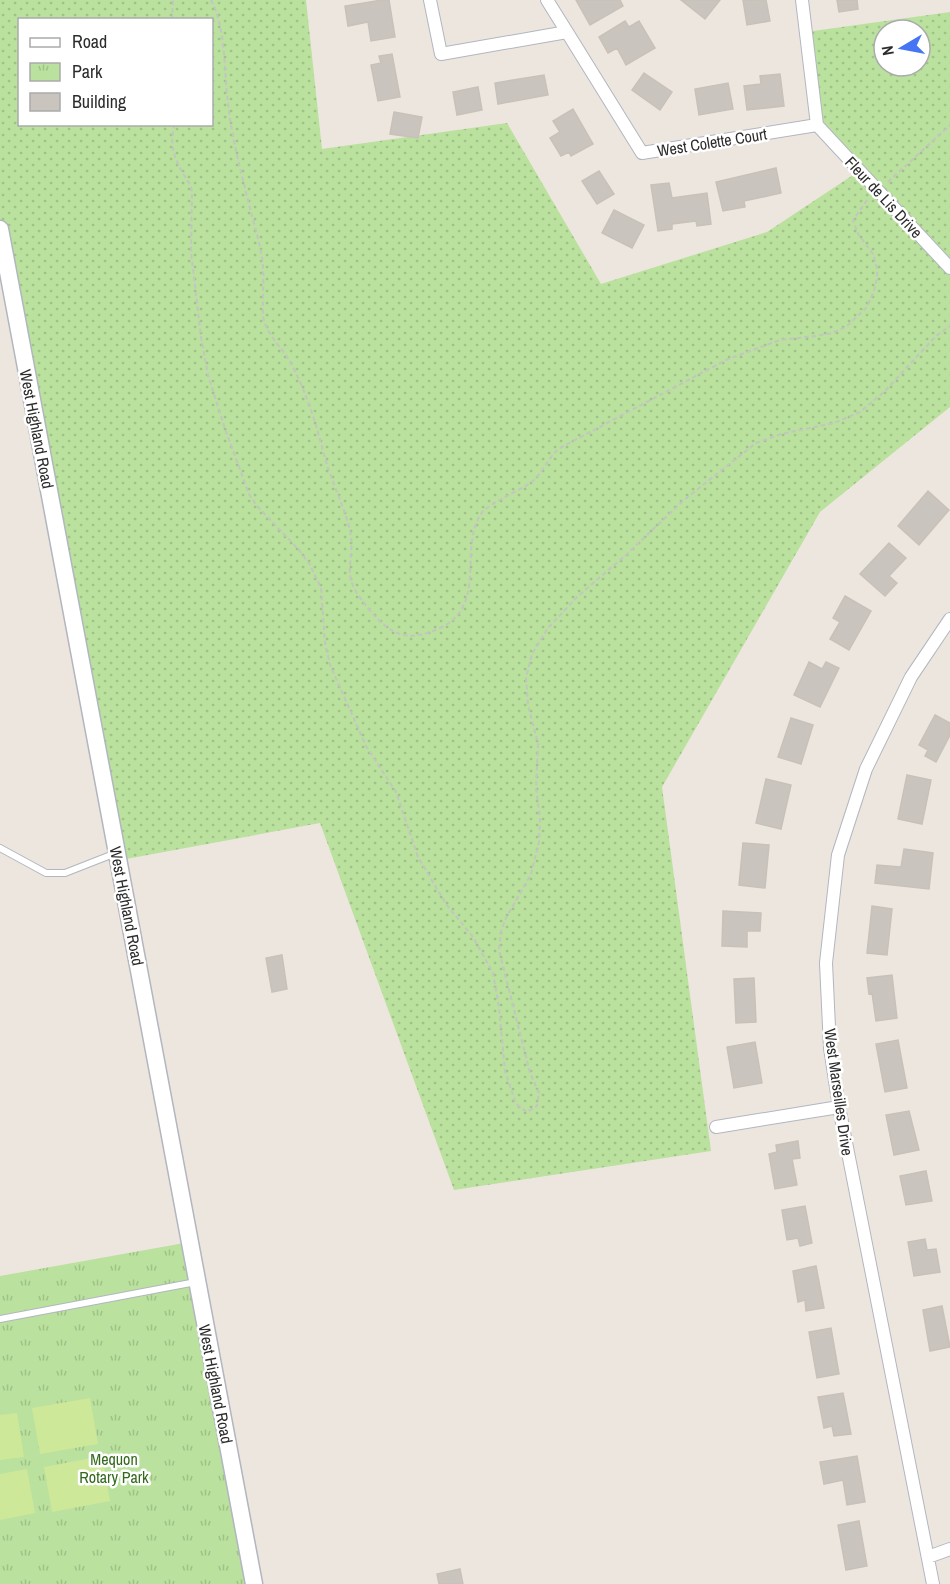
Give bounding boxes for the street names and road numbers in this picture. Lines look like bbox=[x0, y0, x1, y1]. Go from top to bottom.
street label: West Colette Court bbox=[656, 122, 769, 162]
street label: Fleur de Lis Drive bbox=[840, 151, 928, 243]
street label: West Highland Road bbox=[15, 368, 59, 490]
street label: West Highland Road bbox=[105, 845, 149, 967]
street label: West Marseilles Drive bbox=[819, 1027, 859, 1157]
street label: West Highland Road bbox=[194, 1323, 238, 1445]

